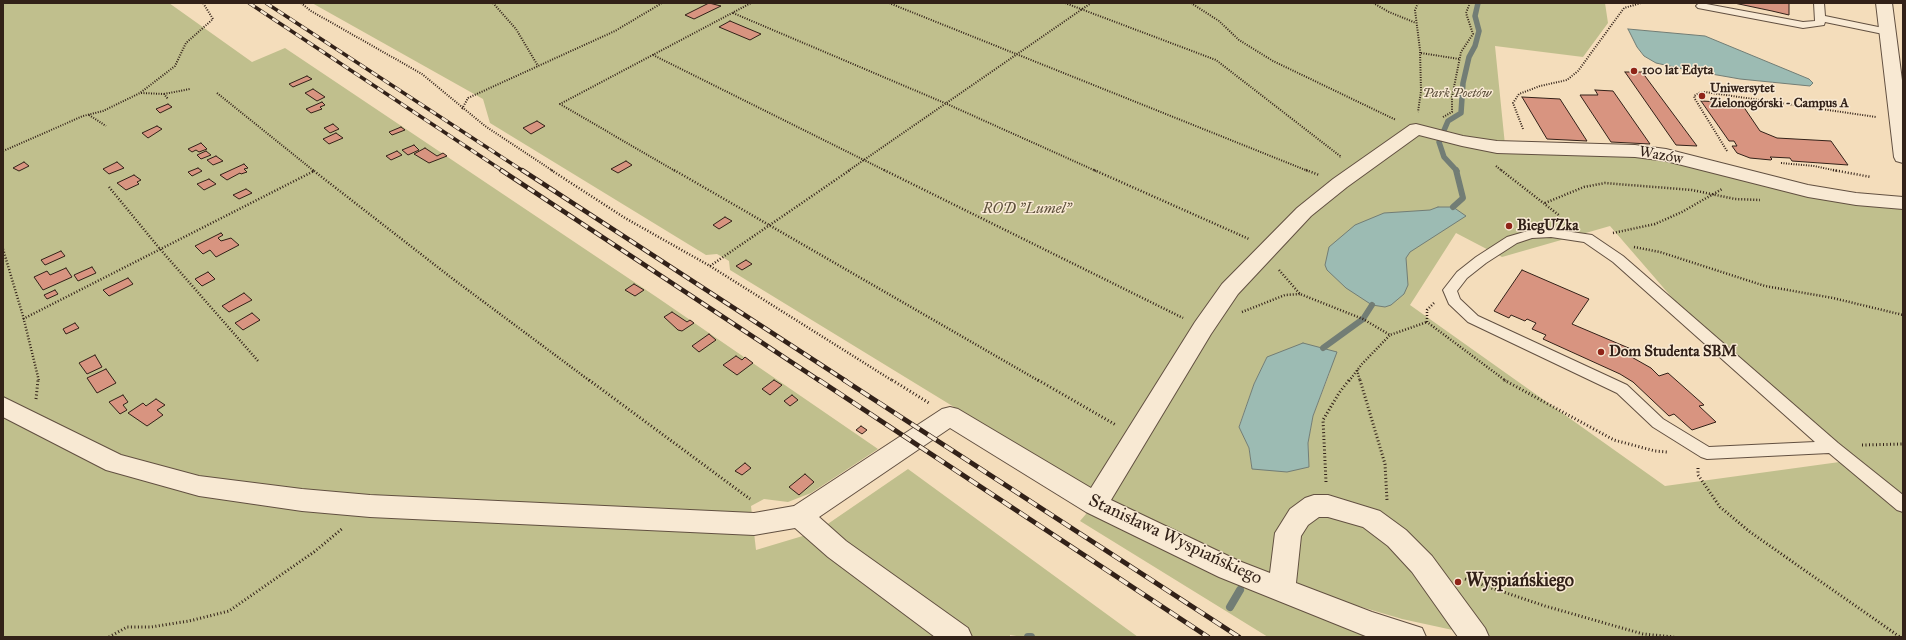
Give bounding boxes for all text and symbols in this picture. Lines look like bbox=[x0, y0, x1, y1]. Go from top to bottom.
place label: 100 lat Edyta bbox=[1642, 63, 1713, 79]
marker: 100 lat Edyta bbox=[1629, 66, 1639, 76]
place label: Uniwersytet Zielonogórski - Campus A bbox=[1710, 81, 1849, 112]
park label: Park Poetów bbox=[1423, 86, 1491, 102]
marker: Uniwersytet Zielonogórski - Campus A bbox=[1697, 91, 1707, 101]
street label: Wazów bbox=[1638, 143, 1684, 169]
park label: ROD "Lumel" bbox=[983, 200, 1071, 218]
place label: BiegUZka bbox=[1517, 217, 1579, 235]
marker: BiegUZka bbox=[1504, 221, 1514, 231]
place label: Dom Studenta SBM bbox=[1609, 343, 1737, 361]
marker: Dom Studenta SBM bbox=[1596, 347, 1606, 357]
street label: Stanisława Wyspiańskiego bbox=[1085, 490, 1265, 590]
place label: Wyspiańskiego bbox=[1466, 571, 1574, 593]
marker: Wyspiańskiego bbox=[1453, 577, 1463, 587]

